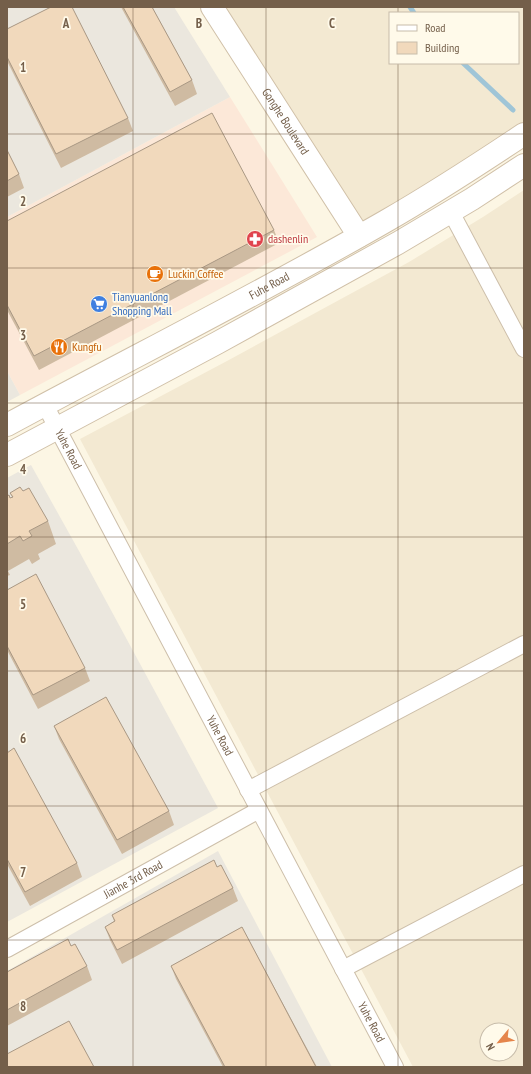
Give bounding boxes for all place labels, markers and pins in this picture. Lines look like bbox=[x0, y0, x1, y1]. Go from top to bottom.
pharmacy icon: dashenlin bbox=[245, 229, 265, 249]
place label: dashenlin bbox=[268, 231, 308, 246]
cafe icon: Luckin Coffee bbox=[145, 264, 165, 284]
place label: Luckin Coffee bbox=[168, 266, 224, 281]
place label: Tianyuanlong Shopping Mall bbox=[112, 289, 172, 318]
supermarket icon: Tianyuanlong Shopping Mall bbox=[89, 294, 109, 314]
restaurant icon: Kungfu bbox=[49, 337, 69, 357]
place label: Kungfu bbox=[72, 339, 102, 354]

